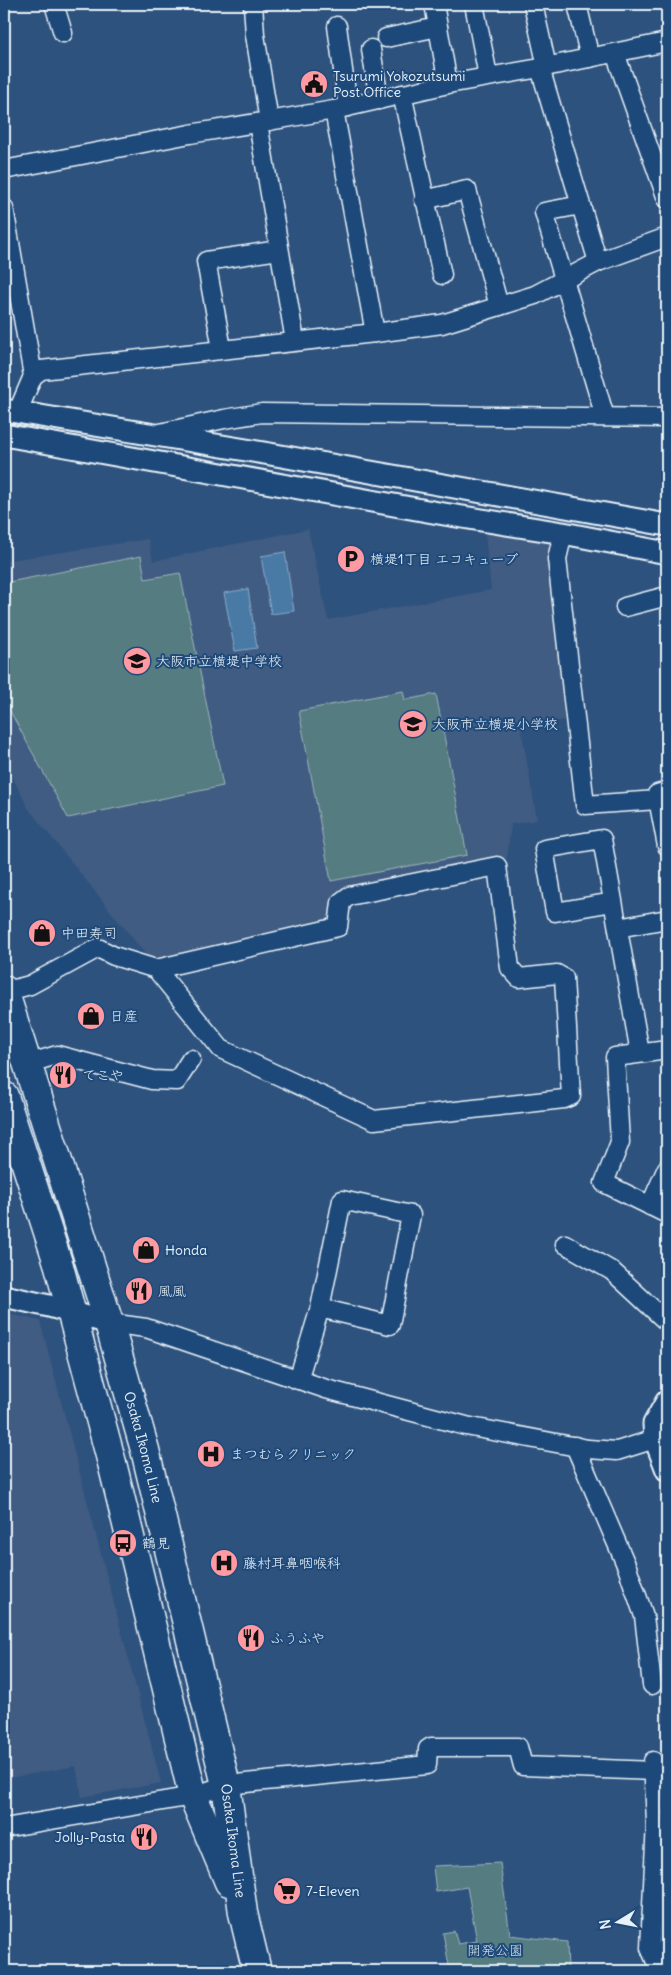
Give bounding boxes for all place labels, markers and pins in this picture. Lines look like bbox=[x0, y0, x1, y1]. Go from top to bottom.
place label: Tsurumi Yokozutsumi Post Office bbox=[333, 67, 466, 101]
public building icon: Tsurumi Yokozutsumi Post Office bbox=[299, 69, 329, 99]
parking icon: 横堤1丁目 エコキューブ bbox=[336, 544, 366, 574]
place label: 横堤1丁目 エコキューブ bbox=[370, 550, 518, 568]
school or university icon: 大阪市立横堤中学校 bbox=[122, 646, 152, 676]
place label: 大阪市立横堤中学校 bbox=[156, 652, 282, 670]
school or university icon: 大阪市立横堤小学校 bbox=[398, 709, 428, 739]
place label: 大阪市立横堤小学校 bbox=[432, 715, 558, 733]
shop icon: 中田寿司 bbox=[27, 918, 57, 948]
place label: 中田寿司 bbox=[61, 924, 117, 942]
shop icon: 日産 bbox=[76, 1001, 106, 1031]
place label: 日産 bbox=[110, 1007, 138, 1025]
restaurant icon: てこや bbox=[48, 1060, 78, 1090]
place label: てこや bbox=[82, 1066, 124, 1084]
shop icon: Honda bbox=[131, 1235, 161, 1265]
place label: Honda bbox=[165, 1241, 207, 1259]
restaurant icon: 風風 bbox=[124, 1276, 154, 1306]
place label: 風風 bbox=[158, 1282, 186, 1300]
hospital icon: まつむらクリニック bbox=[196, 1439, 226, 1469]
place label: まつむらクリニック bbox=[230, 1445, 356, 1463]
bus stop icon: 鶴見 bbox=[108, 1528, 138, 1558]
place label: 鶴見 bbox=[142, 1534, 170, 1552]
hospital icon: 藤村耳鼻咽喉科 bbox=[209, 1548, 239, 1578]
place label: 藤村耳鼻咽喉科 bbox=[243, 1554, 341, 1572]
restaurant icon: ふうふや bbox=[236, 1623, 266, 1653]
place label: ふうふや bbox=[270, 1629, 325, 1647]
restaurant icon: Jolly-Pasta bbox=[129, 1822, 159, 1852]
place label: Jolly-Pasta bbox=[55, 1828, 125, 1846]
supermarket icon: 7-Eleven bbox=[272, 1876, 302, 1906]
place label: 7-Eleven bbox=[306, 1882, 360, 1900]

